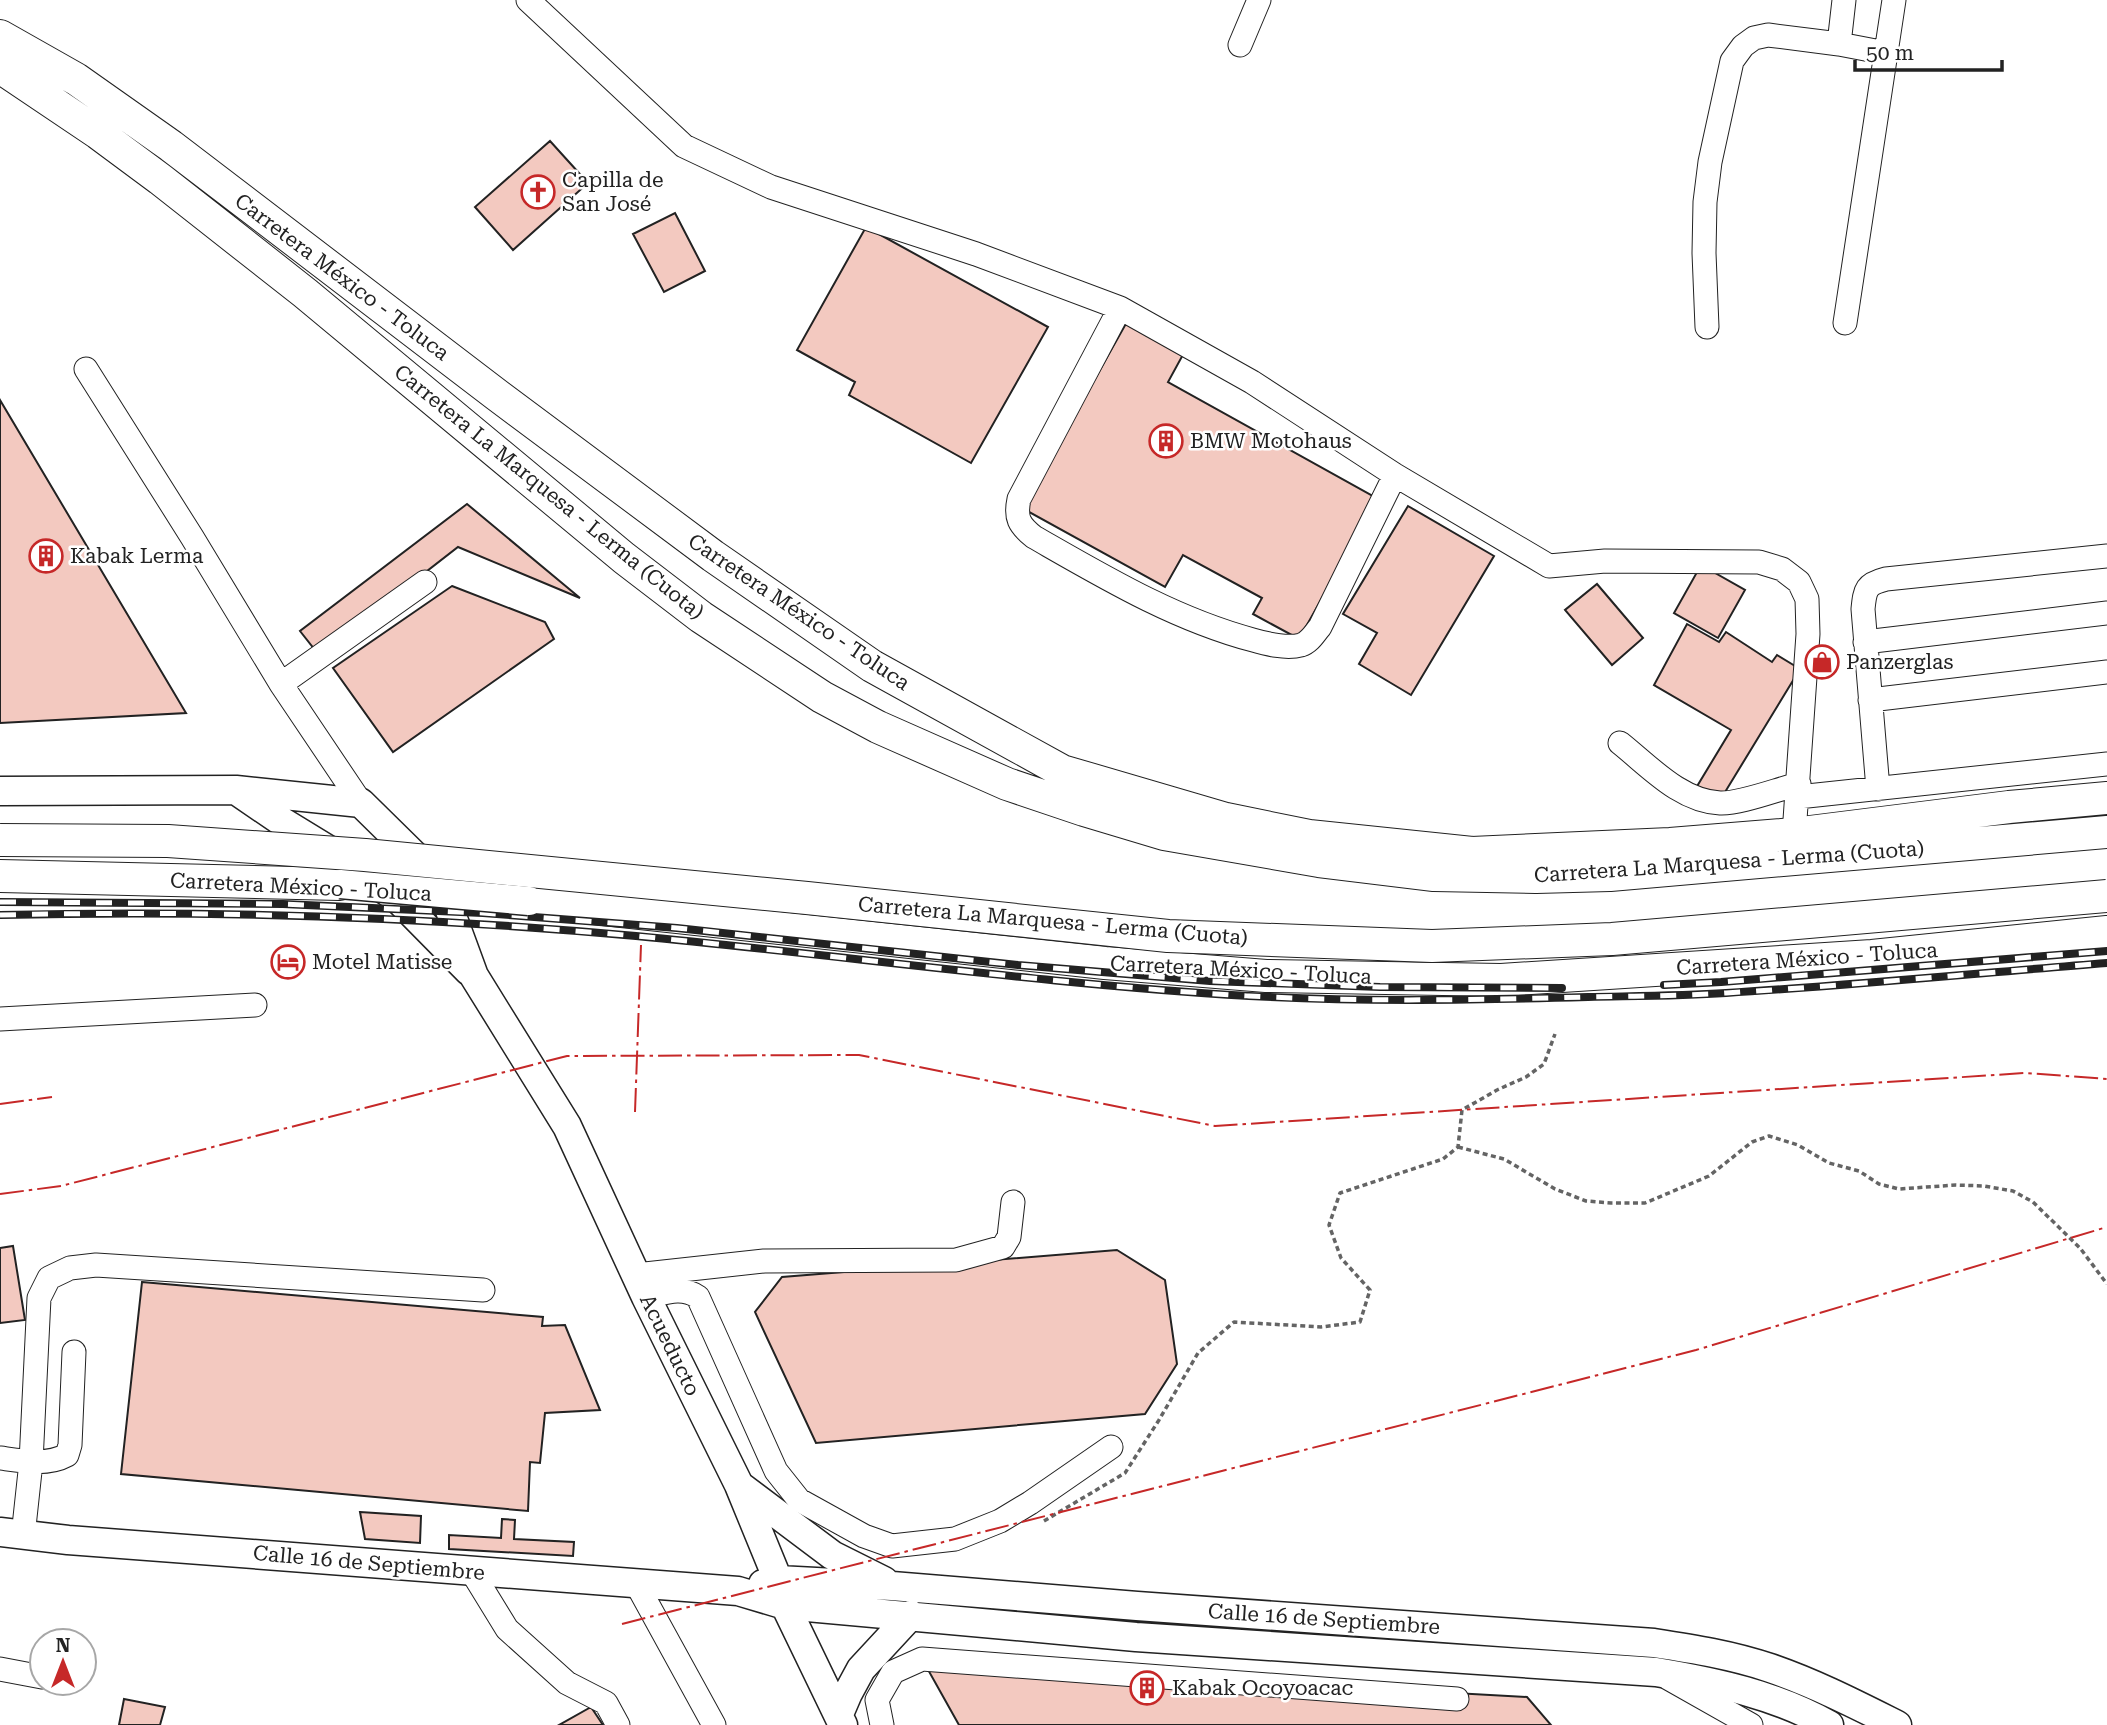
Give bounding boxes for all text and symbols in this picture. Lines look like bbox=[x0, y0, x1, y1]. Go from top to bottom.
scale bar bbox=[1855, 28, 2002, 72]
text: 50 m bbox=[1866, 41, 1914, 65]
place label: Capilla de San José bbox=[562, 168, 664, 216]
church icon: Capilla de San José bbox=[519, 173, 557, 211]
street label: Carretera México - Toluca bbox=[230, 189, 454, 366]
street label: Carretera La Marquesa - Lerma (Cuota) bbox=[389, 360, 709, 624]
building icon: BMW Motohaus bbox=[1147, 422, 1185, 460]
place label: BMW Motohaus bbox=[1190, 429, 1352, 453]
street label: Carretera México - Toluca bbox=[684, 529, 915, 696]
building icon: Kabak Lerma bbox=[27, 537, 65, 575]
place label: Kabak Lerma bbox=[70, 544, 204, 568]
shop icon: Panzerglas bbox=[1803, 643, 1841, 681]
place label: Panzerglas bbox=[1846, 650, 1953, 674]
street label: Carretera La Marquesa - Lerma (Cuota) bbox=[1533, 836, 1925, 888]
street label: Carretera México - Toluca bbox=[170, 868, 433, 906]
street label: Carretera La Marquesa - Lerma (Cuota) bbox=[857, 892, 1249, 950]
street label: Carretera México - Toluca bbox=[1675, 938, 1939, 980]
hotel icon: Motel Matisse bbox=[269, 943, 307, 981]
place label: Motel Matisse bbox=[312, 950, 452, 974]
street label: Carretera México - Toluca bbox=[1110, 951, 1373, 989]
street label: Acueducto bbox=[635, 1290, 705, 1400]
street label: Calle 16 de Septiembre bbox=[252, 1541, 486, 1585]
street label: Calle 16 de Septiembre bbox=[1207, 1599, 1441, 1639]
north arrow bbox=[28, 1627, 98, 1697]
text: N bbox=[56, 1634, 71, 1657]
building icon: Kabak Ocoyoacac bbox=[1128, 1669, 1166, 1707]
place label: Kabak Ocoyoacac bbox=[1172, 1676, 1353, 1700]

